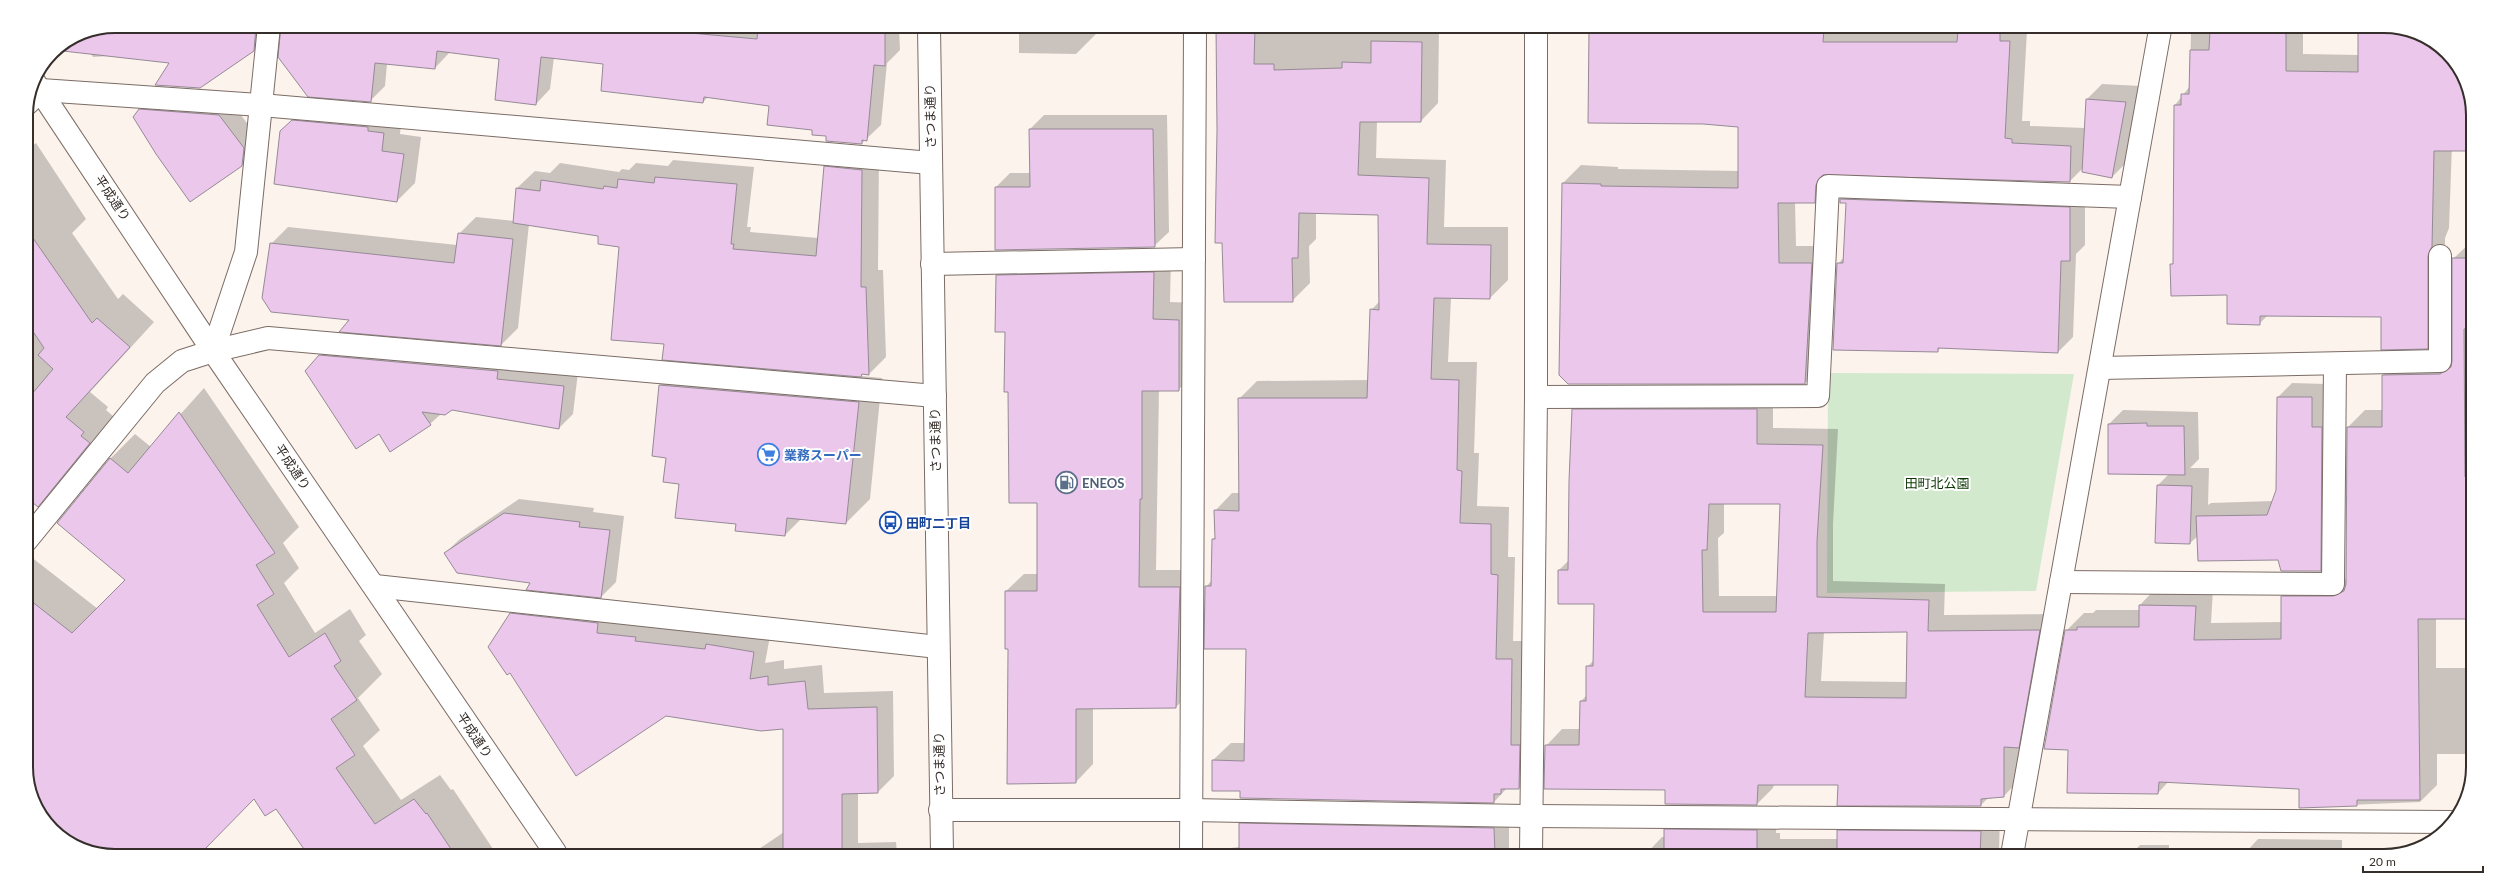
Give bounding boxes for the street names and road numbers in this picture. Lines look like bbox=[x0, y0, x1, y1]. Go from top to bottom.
street label: さつま通り bbox=[921, 83, 939, 149]
street label: 平成通り bbox=[92, 172, 134, 224]
street label: さつま通り bbox=[926, 407, 944, 473]
street label: 平成通り bbox=[272, 441, 314, 493]
street label: 平成通り bbox=[454, 709, 496, 761]
street label: さつま通り bbox=[930, 731, 948, 797]

